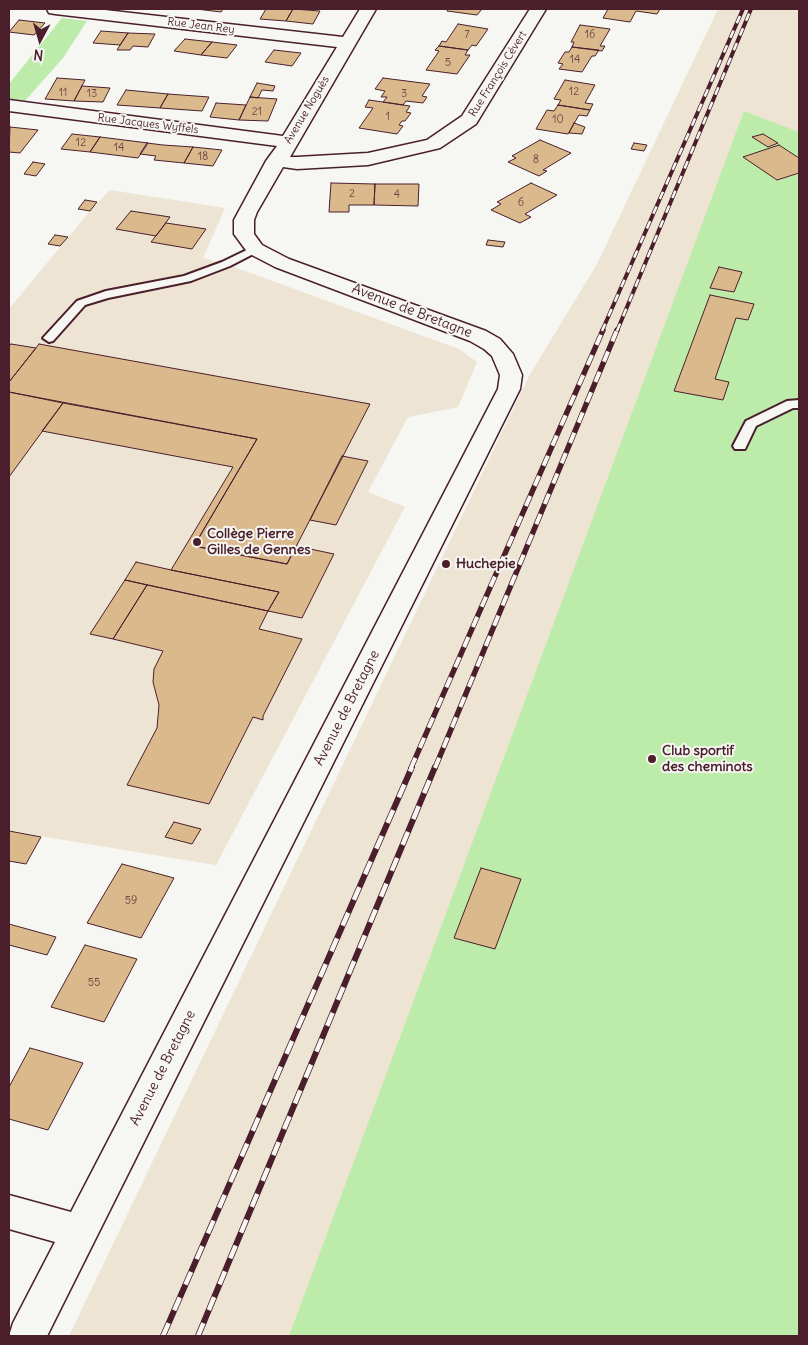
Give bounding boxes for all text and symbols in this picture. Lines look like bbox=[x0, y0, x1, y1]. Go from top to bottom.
north arrow bbox=[15, 15, 65, 65]
street label: Rue Jean Rey bbox=[167, 15, 235, 37]
house number: 7 bbox=[464, 28, 470, 42]
house number: 16 bbox=[585, 28, 595, 42]
street label: Rue François Cévert bbox=[466, 29, 530, 119]
text: N bbox=[33, 45, 44, 64]
house number: 14 bbox=[570, 53, 580, 67]
house number: 5 bbox=[445, 56, 451, 70]
street label: Avenue Noguès bbox=[282, 74, 332, 146]
house number: 12 bbox=[569, 85, 579, 99]
house number: 11 bbox=[59, 86, 67, 100]
house number: 13 bbox=[87, 87, 97, 101]
house number: 3 bbox=[401, 87, 407, 101]
house number: 21 bbox=[252, 105, 262, 119]
house number: 1 bbox=[386, 110, 390, 124]
street label: Rue Jacques Wyffels bbox=[97, 111, 199, 137]
house number: 10 bbox=[552, 113, 564, 127]
house number: 12 bbox=[76, 136, 86, 150]
house number: 14 bbox=[114, 141, 124, 155]
house number: 18 bbox=[198, 150, 208, 164]
house number: 8 bbox=[533, 153, 539, 167]
house number: 2 bbox=[349, 187, 355, 201]
house number: 4 bbox=[394, 188, 400, 202]
house number: 6 bbox=[518, 196, 524, 210]
street label: Avenue de Bretagne bbox=[350, 280, 474, 342]
place label: Collège Pierre Gilles de Gennes bbox=[207, 526, 311, 558]
marker: Collège Pierre Gilles de Gennes bbox=[191, 536, 203, 548]
place label: Huchepie bbox=[456, 556, 516, 572]
marker: Huchepie bbox=[440, 558, 452, 570]
street label: Avenue de Bretagne bbox=[311, 647, 383, 769]
place label: Club sportif des cheminots bbox=[662, 743, 753, 776]
marker: Club sportif des cheminots bbox=[646, 753, 658, 765]
house number: 59 bbox=[125, 894, 137, 908]
house number: 55 bbox=[88, 976, 100, 990]
street label: Avenue de Bretagne bbox=[127, 1007, 199, 1129]

